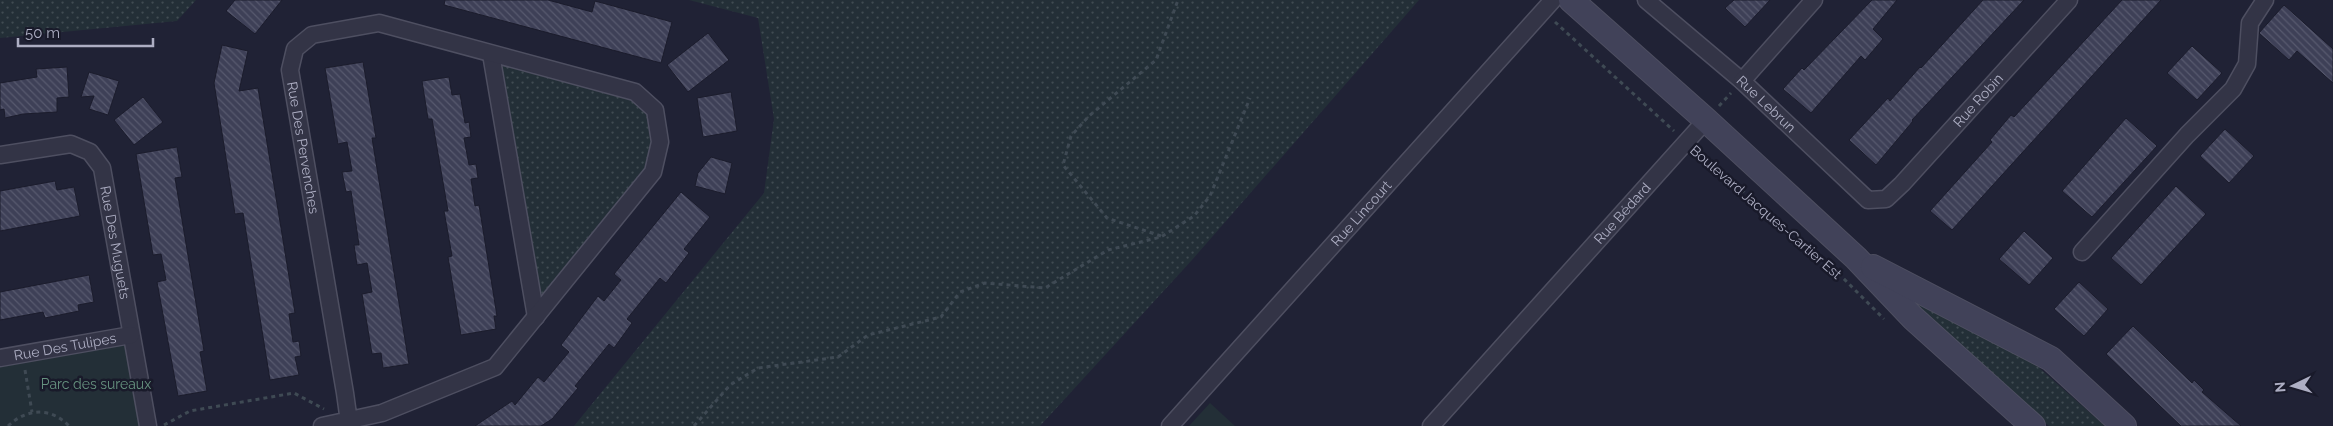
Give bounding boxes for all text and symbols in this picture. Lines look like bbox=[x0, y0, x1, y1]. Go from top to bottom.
scale bar bbox=[18, 15, 152, 47]
text: 50 m bbox=[25, 24, 60, 42]
street label: Rue Robin bbox=[1950, 70, 2006, 130]
street label: Rue Lebrun bbox=[1733, 72, 1799, 136]
street label: Rue Des Pervenches bbox=[284, 80, 322, 215]
street label: Boulevard Jacques-Cartier Est bbox=[1687, 142, 1845, 282]
street label: Rue Lincourt bbox=[1328, 177, 1395, 249]
street label: Rue Bédard bbox=[1591, 179, 1654, 247]
street label: Rue Des Muguets bbox=[97, 184, 133, 301]
street label: Rue Des Tulipes bbox=[13, 330, 118, 363]
north arrow bbox=[2268, 361, 2318, 411]
park label: Parc des sureaux bbox=[41, 376, 151, 392]
text: N bbox=[2272, 381, 2288, 393]

